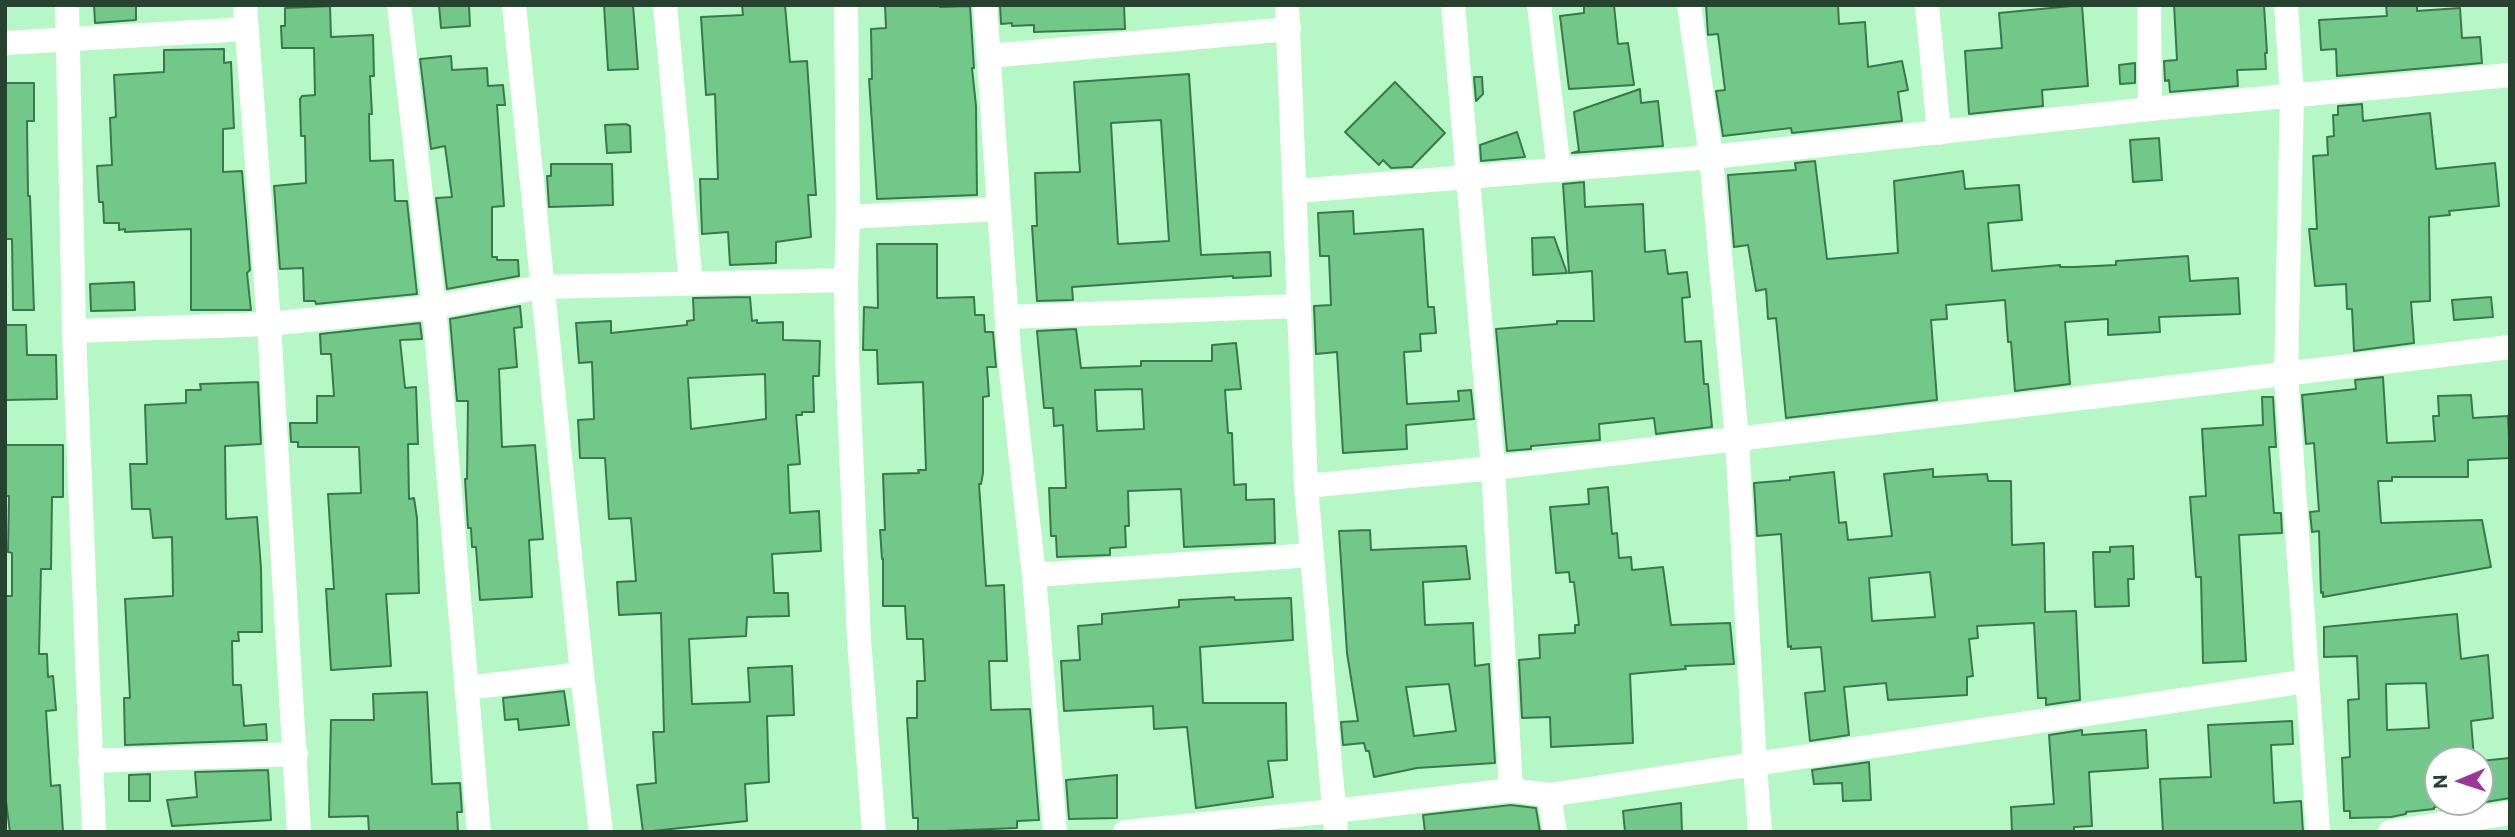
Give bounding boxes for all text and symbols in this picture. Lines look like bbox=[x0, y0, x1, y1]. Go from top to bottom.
north arrow bbox=[2424, 746, 2494, 816]
text: N bbox=[2428, 774, 2451, 789]

